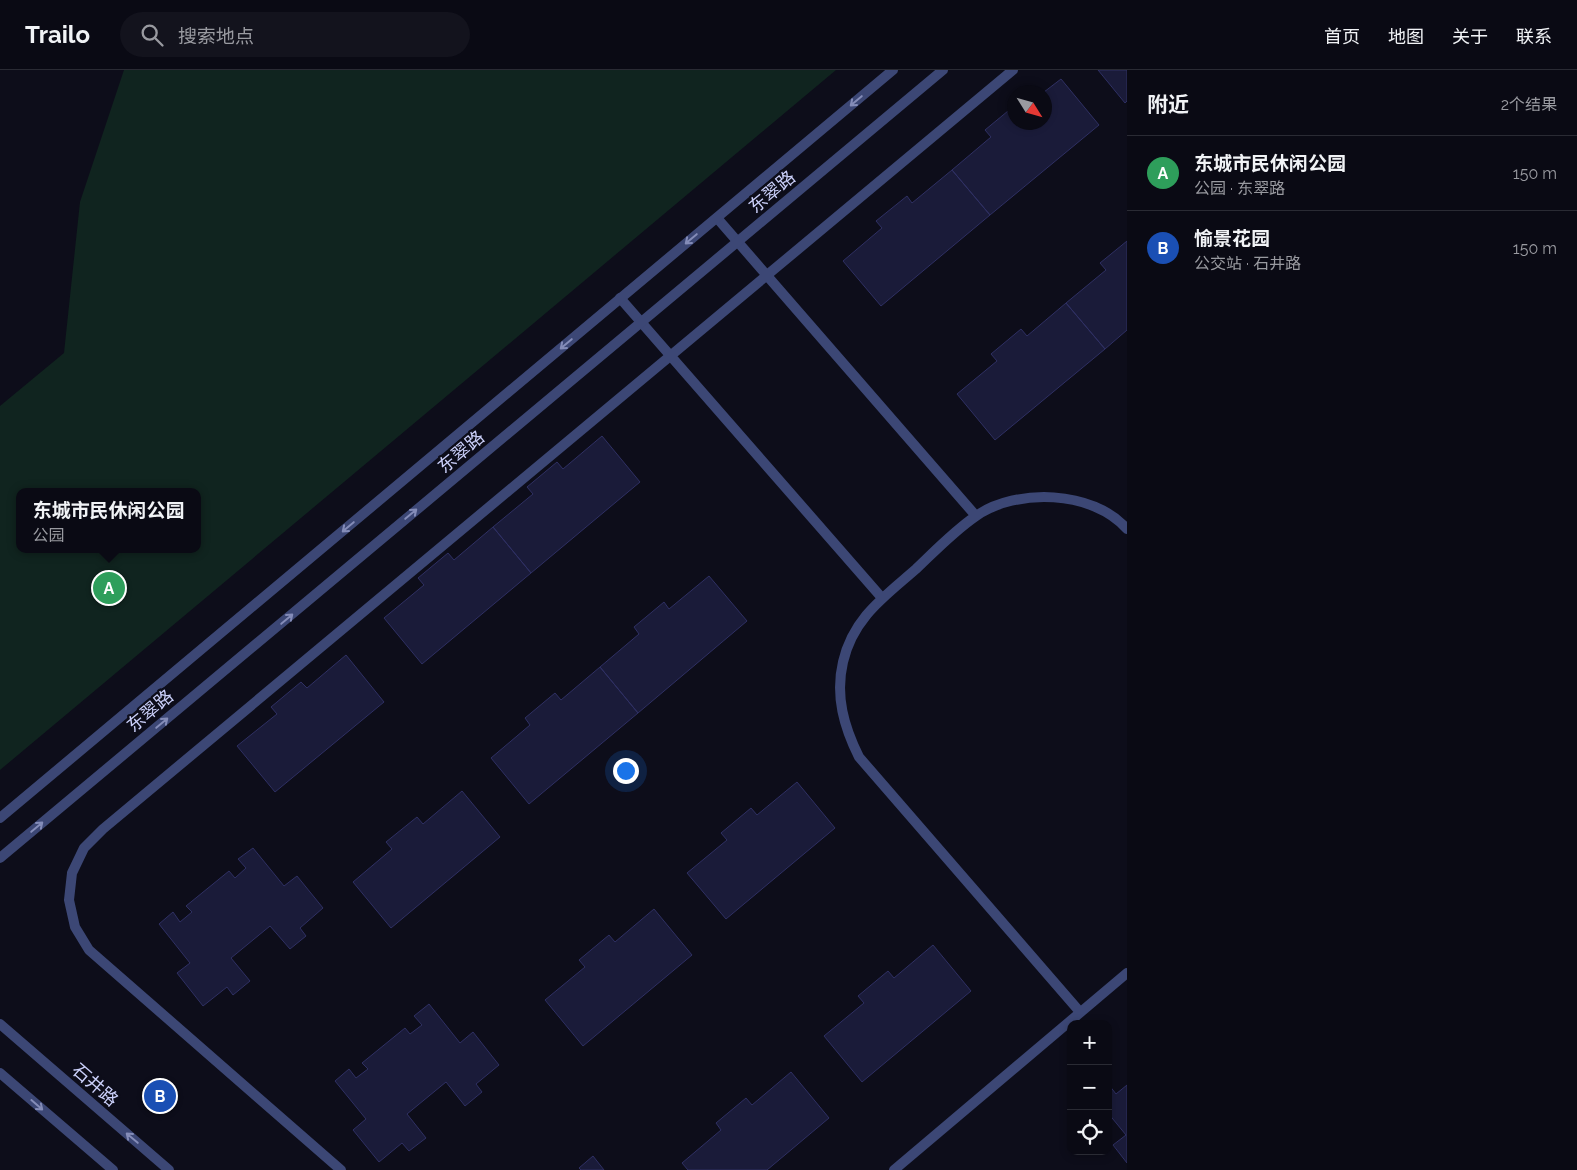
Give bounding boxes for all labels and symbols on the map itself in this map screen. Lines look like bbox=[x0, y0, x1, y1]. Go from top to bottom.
north arrow bbox=[1007, 85, 1052, 130]
one-way arrow bbox=[850, 96, 863, 107]
street label: 东翠路 bbox=[744, 166, 799, 217]
one-way arrow bbox=[685, 234, 698, 245]
one-way arrow bbox=[560, 338, 573, 349]
street label: 东翠路 bbox=[433, 426, 488, 477]
one-way arrow bbox=[405, 509, 418, 520]
one-way arrow bbox=[342, 521, 355, 532]
pin: A bbox=[93, 569, 125, 607]
one-way arrow bbox=[280, 613, 293, 624]
street label: 东翠路 bbox=[122, 685, 177, 736]
one-way arrow bbox=[155, 717, 168, 728]
your location bbox=[613, 758, 639, 784]
one-way arrow bbox=[31, 821, 44, 833]
street label: 石井路 bbox=[68, 1059, 123, 1110]
pin: B bbox=[144, 1077, 176, 1115]
one-way arrow bbox=[30, 1099, 43, 1110]
one-way arrow bbox=[125, 1133, 138, 1144]

